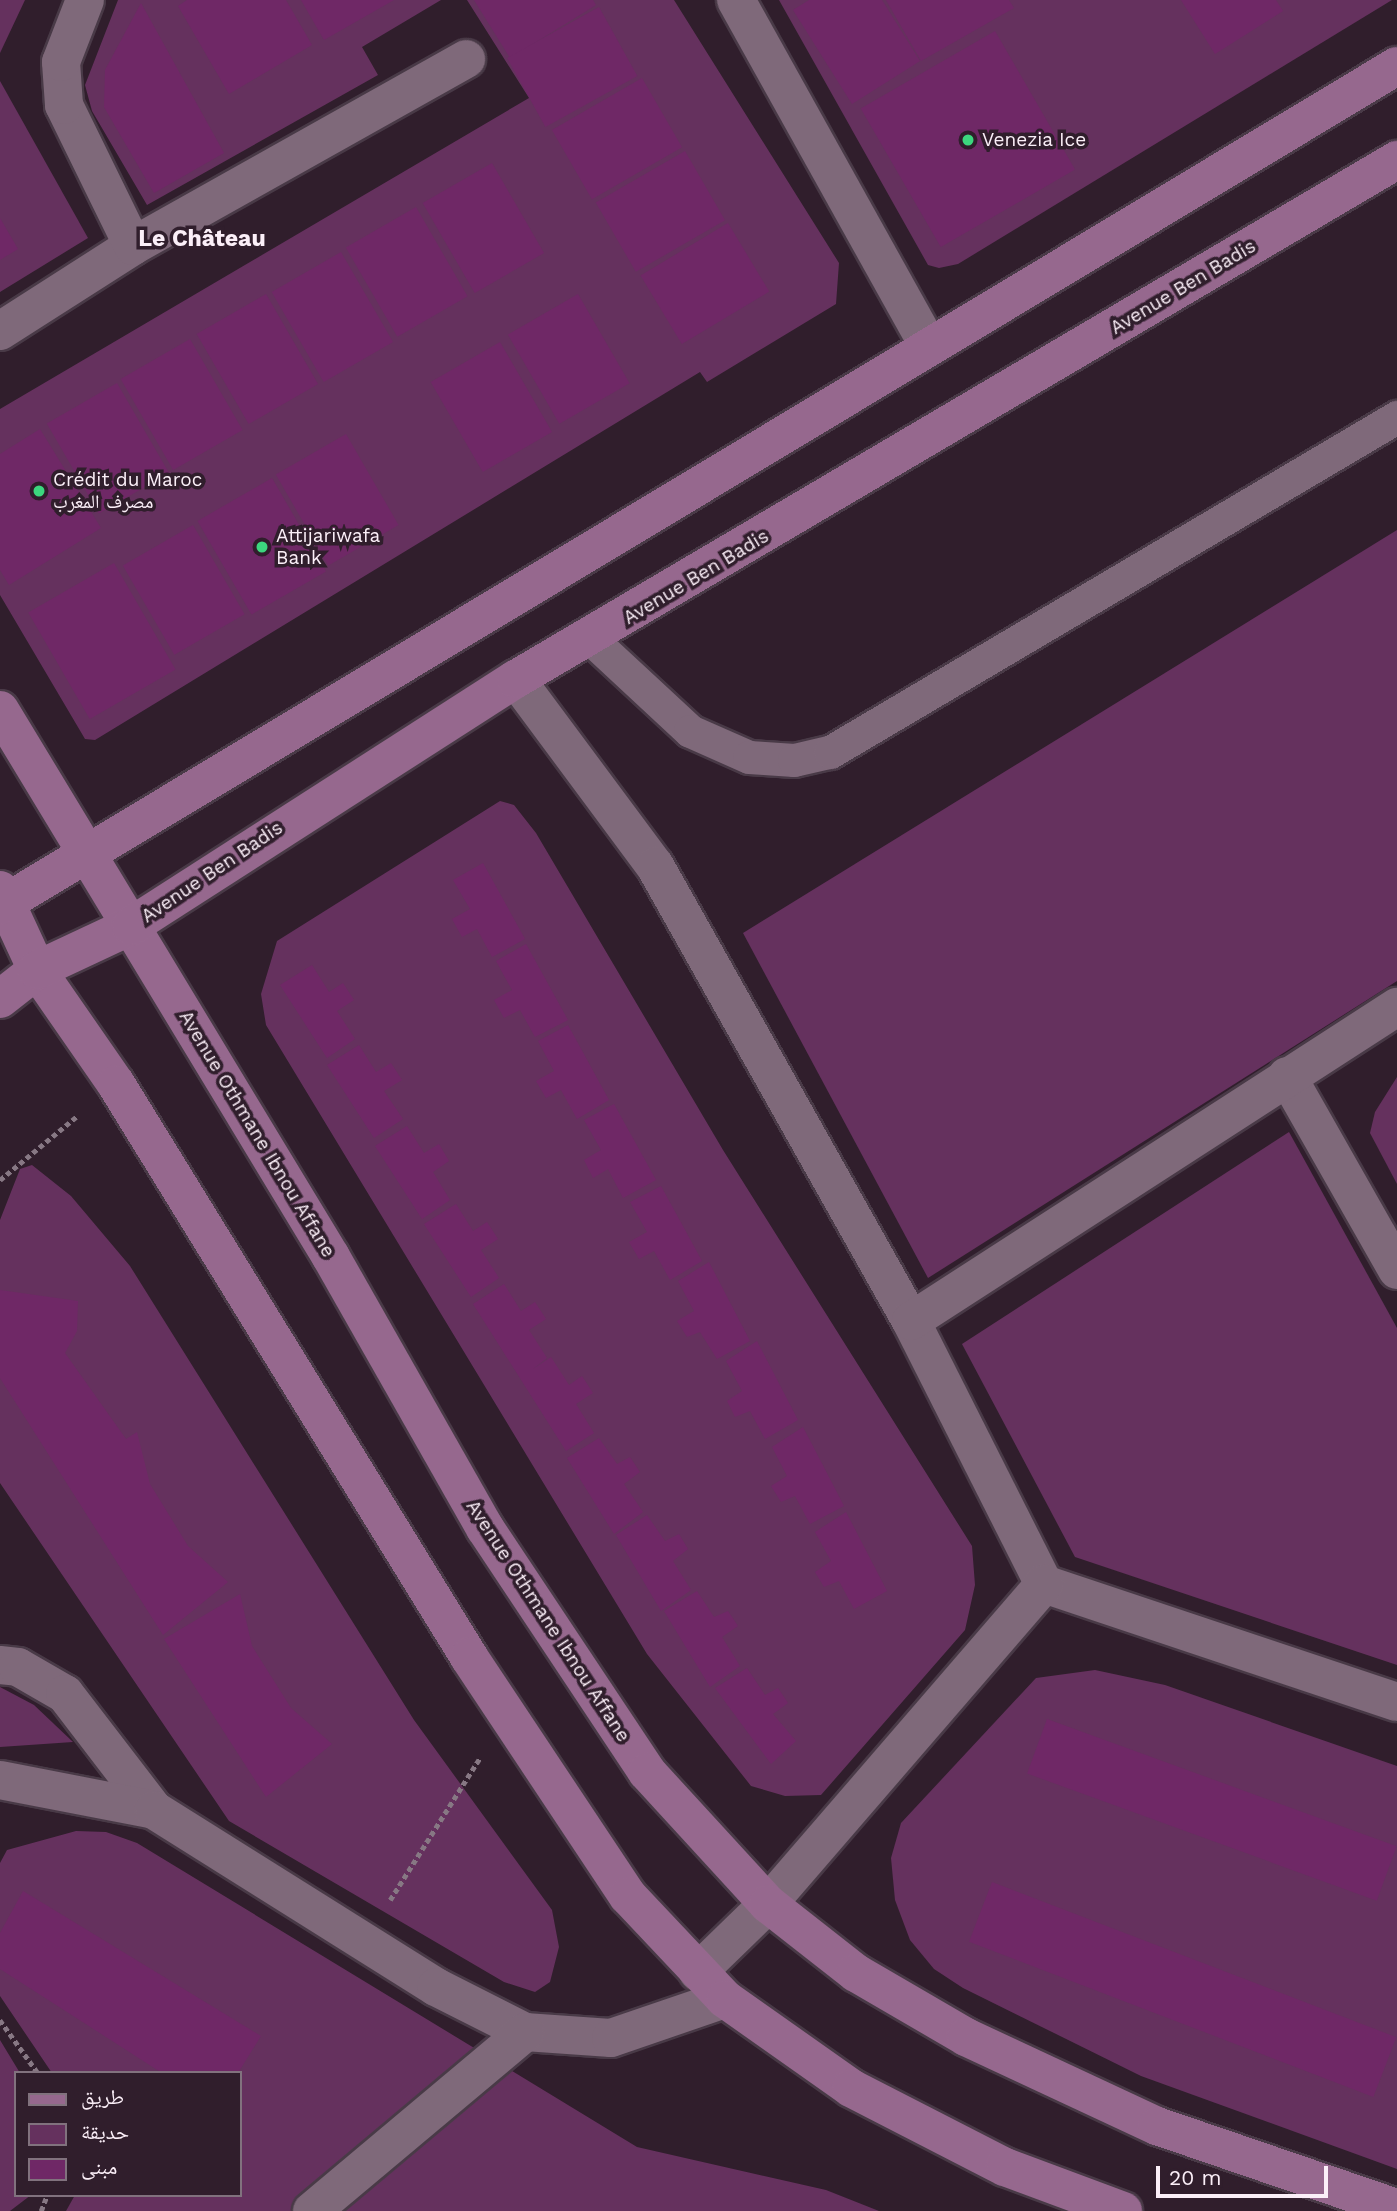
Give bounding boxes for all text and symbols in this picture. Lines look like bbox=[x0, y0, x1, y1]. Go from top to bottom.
place label: Venezia Ice bbox=[982, 129, 1087, 151]
marker: Venezia Ice bbox=[960, 132, 976, 148]
district label: Le Château bbox=[138, 225, 266, 253]
street label: Avenue Ben Badis bbox=[1106, 235, 1260, 339]
place label: Crédit du Maroc مصرف المغرب bbox=[53, 469, 202, 513]
marker: Crédit du Maroc مصرف المغرب bbox=[31, 483, 47, 499]
place label: Attijariwafa Bank bbox=[276, 525, 380, 569]
street label: Avenue Ben Badis bbox=[619, 525, 773, 629]
marker: Attijariwafa Bank bbox=[254, 539, 270, 555]
street label: Avenue Ben Badis bbox=[137, 816, 287, 928]
street label: Avenue Othmane Ibnou Affane bbox=[174, 1006, 340, 1262]
street label: Avenue Othmane Ibnou Affane bbox=[461, 1496, 635, 1746]
legend bbox=[14, 2071, 242, 2197]
text: طريق bbox=[81, 2084, 124, 2109]
text: حديقة bbox=[81, 2119, 129, 2144]
scale bar bbox=[1159, 2152, 1330, 2196]
text: مبنى bbox=[81, 2154, 117, 2179]
text: 20 m bbox=[1169, 2165, 1221, 2190]

